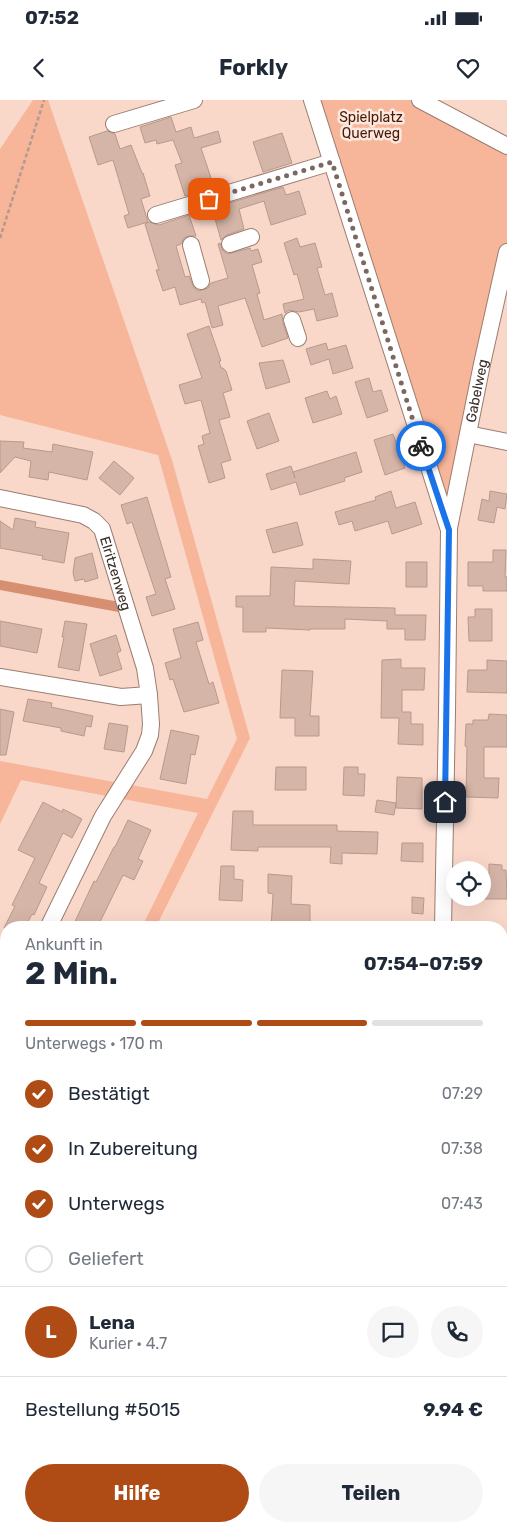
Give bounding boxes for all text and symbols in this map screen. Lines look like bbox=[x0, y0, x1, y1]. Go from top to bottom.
text: 07:52 bbox=[25, 6, 79, 29]
icon: back bbox=[25, 54, 53, 82]
text: Forkly bbox=[219, 54, 288, 81]
icon: heart bbox=[454, 54, 482, 82]
park label: Spielplatz Querweg bbox=[339, 109, 403, 142]
pin bbox=[188, 178, 230, 220]
icon: bag bbox=[195, 185, 223, 213]
street label: Gabelweg bbox=[462, 358, 492, 424]
courier bbox=[396, 421, 446, 471]
icon: bike bbox=[407, 432, 435, 460]
street label: Elritzenweg bbox=[96, 534, 135, 613]
pin bbox=[424, 781, 466, 823]
icon: home bbox=[431, 788, 459, 816]
map controls bbox=[446, 861, 491, 906]
button: locate bbox=[446, 861, 491, 906]
text: Ankunft in bbox=[25, 935, 103, 954]
text: 07:54–07:59 bbox=[364, 952, 483, 975]
text: 2 Min. bbox=[25, 954, 118, 992]
text: Unterwegs · 170 m bbox=[25, 1034, 163, 1053]
icon: check bbox=[25, 1080, 53, 1108]
text: Bestätigt bbox=[68, 1082, 150, 1105]
text: 07:29 bbox=[442, 1084, 483, 1103]
icon: check bbox=[25, 1135, 53, 1163]
text: In Zubereitung bbox=[68, 1137, 198, 1160]
text: 07:38 bbox=[441, 1139, 483, 1158]
icon: check bbox=[25, 1190, 53, 1218]
text: Unterwegs bbox=[68, 1192, 165, 1215]
text: 07:43 bbox=[441, 1194, 483, 1213]
text: Geliefert bbox=[68, 1247, 144, 1270]
button: chat bbox=[367, 1306, 419, 1358]
button: phone bbox=[431, 1306, 483, 1358]
text: Lena bbox=[89, 1311, 135, 1334]
text: L bbox=[45, 1320, 57, 1343]
text: Kurier · 4.7 bbox=[89, 1334, 167, 1353]
text: Bestellung #5015 bbox=[25, 1398, 180, 1421]
text: 9.94 € bbox=[423, 1398, 483, 1421]
button: Hilfe bbox=[25, 1464, 249, 1522]
button: Teilen bbox=[259, 1464, 483, 1522]

